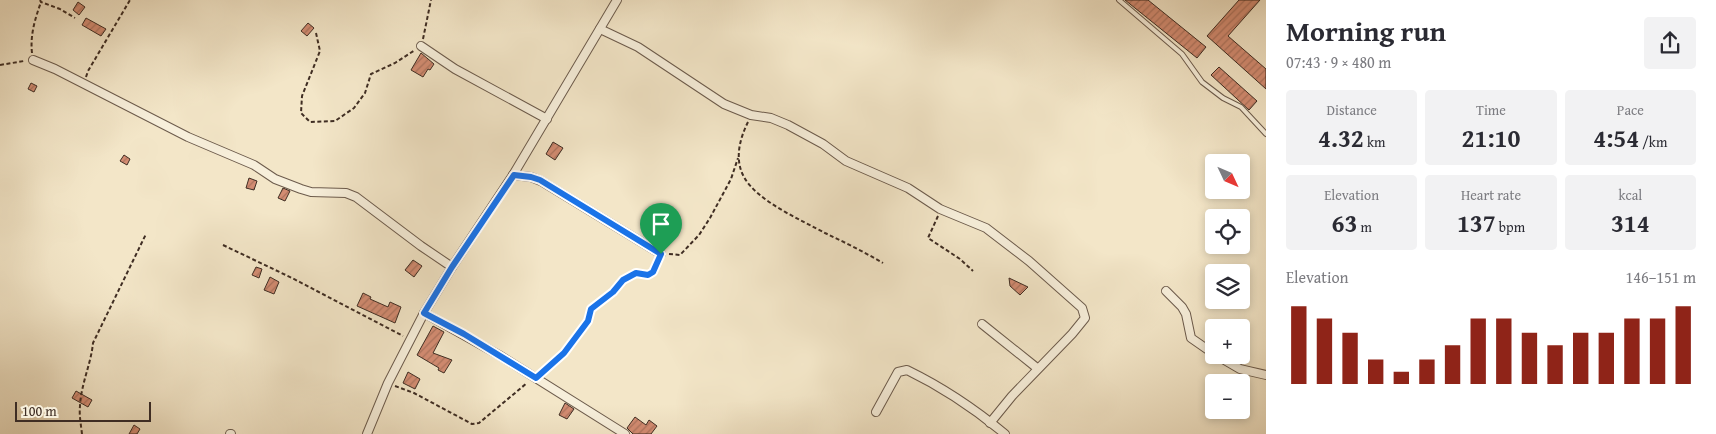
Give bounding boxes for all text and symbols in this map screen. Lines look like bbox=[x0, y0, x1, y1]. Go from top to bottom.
text: Morning run bbox=[1286, 10, 1446, 51]
button: share bbox=[1644, 17, 1696, 69]
text: 07:43 · 9 × 480 m bbox=[1286, 50, 1391, 74]
text: Distance bbox=[1327, 100, 1377, 120]
text: Time bbox=[1476, 100, 1506, 120]
text: Pace bbox=[1617, 100, 1644, 120]
text: 4.32 bbox=[1318, 120, 1364, 156]
text: 21:10 bbox=[1462, 120, 1520, 156]
text: 4:54 bbox=[1593, 120, 1639, 156]
text: km bbox=[1364, 132, 1385, 152]
text: /km bbox=[1639, 132, 1667, 152]
north arrow bbox=[1205, 154, 1250, 199]
map controls bbox=[1205, 154, 1250, 419]
text: Elevation bbox=[1324, 185, 1379, 205]
text: Heart rate bbox=[1461, 185, 1521, 205]
text: kcal bbox=[1618, 185, 1642, 205]
pin bbox=[640, 203, 682, 254]
text: 63 bbox=[1331, 205, 1357, 241]
text: 137 bbox=[1457, 205, 1496, 241]
text: 314 bbox=[1611, 205, 1650, 241]
button: locate bbox=[1205, 209, 1250, 254]
icon: arrive bbox=[647, 210, 675, 238]
text: m bbox=[1357, 217, 1372, 237]
text: bpm bbox=[1496, 217, 1525, 237]
button: layers bbox=[1205, 264, 1250, 309]
text: Elevation bbox=[1286, 265, 1349, 289]
text: 146–151 m bbox=[1626, 265, 1696, 289]
button: + bbox=[1205, 319, 1250, 364]
button: − bbox=[1205, 374, 1250, 419]
scale bar bbox=[15, 399, 151, 422]
text: 100 m bbox=[22, 401, 57, 421]

